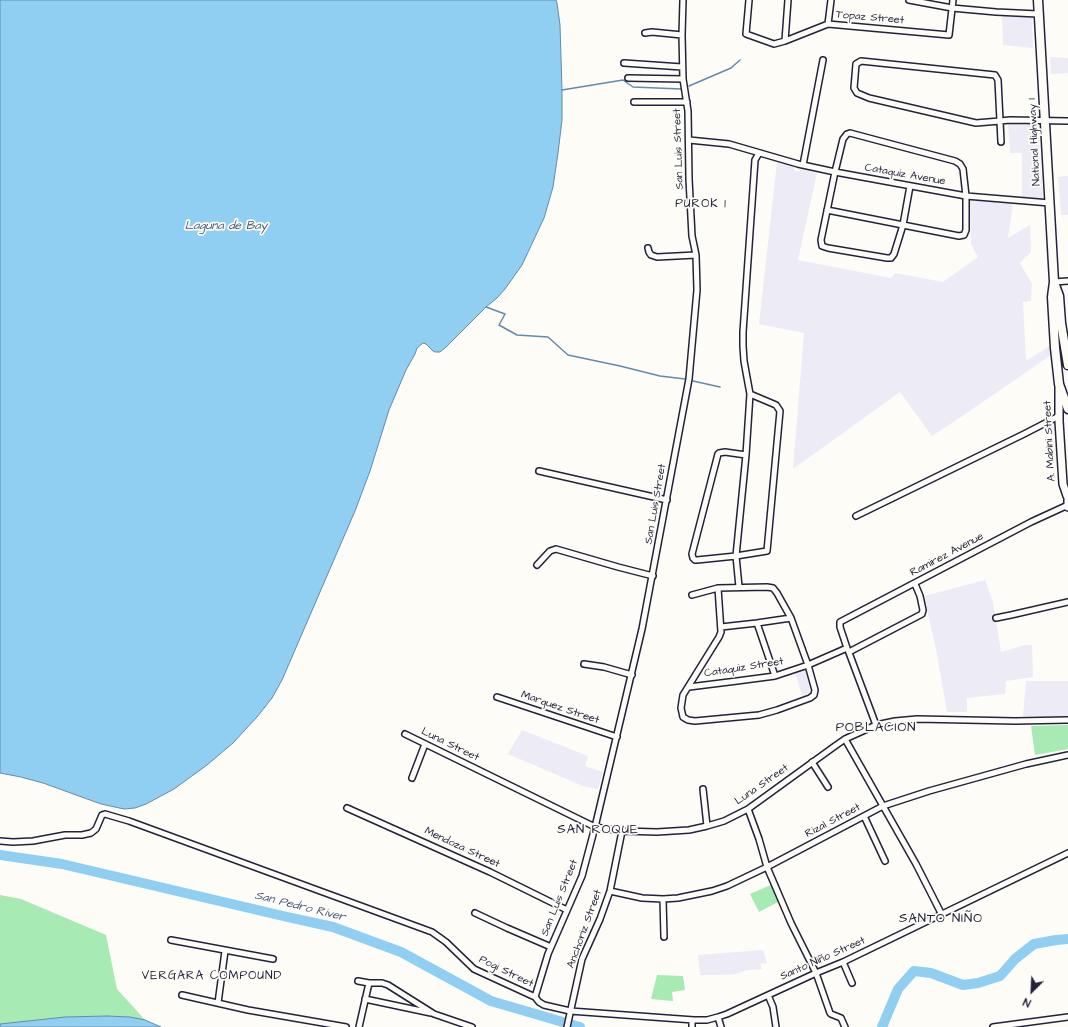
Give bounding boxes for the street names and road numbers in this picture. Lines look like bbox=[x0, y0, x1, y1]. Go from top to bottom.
street label: Topaz Street bbox=[835, 8, 905, 28]
street label: National Highway 1 bbox=[1026, 98, 1044, 186]
street label: San Luis Street bbox=[671, 108, 687, 190]
street label: Cataquiz Avenue bbox=[864, 161, 946, 189]
street label: A. Mabini Street bbox=[1041, 400, 1059, 482]
street label: San Luis Street bbox=[642, 463, 670, 545]
street label: Ramirez Avenue bbox=[908, 530, 986, 580]
street label: Cataquiz Street bbox=[703, 655, 785, 681]
street label: Marquez Street bbox=[519, 688, 601, 728]
street label: Luna Street bbox=[419, 725, 481, 765]
street label: Luna Street bbox=[733, 762, 791, 808]
street label: Rizal Street bbox=[803, 801, 863, 841]
street label: Mendoza Street bbox=[422, 825, 502, 871]
street label: San Luis Street bbox=[539, 858, 581, 938]
street label: Anchoriz Street bbox=[565, 888, 605, 970]
street label: Santo Niño Street bbox=[778, 934, 868, 984]
street label: Pogi Street bbox=[477, 953, 535, 991]

